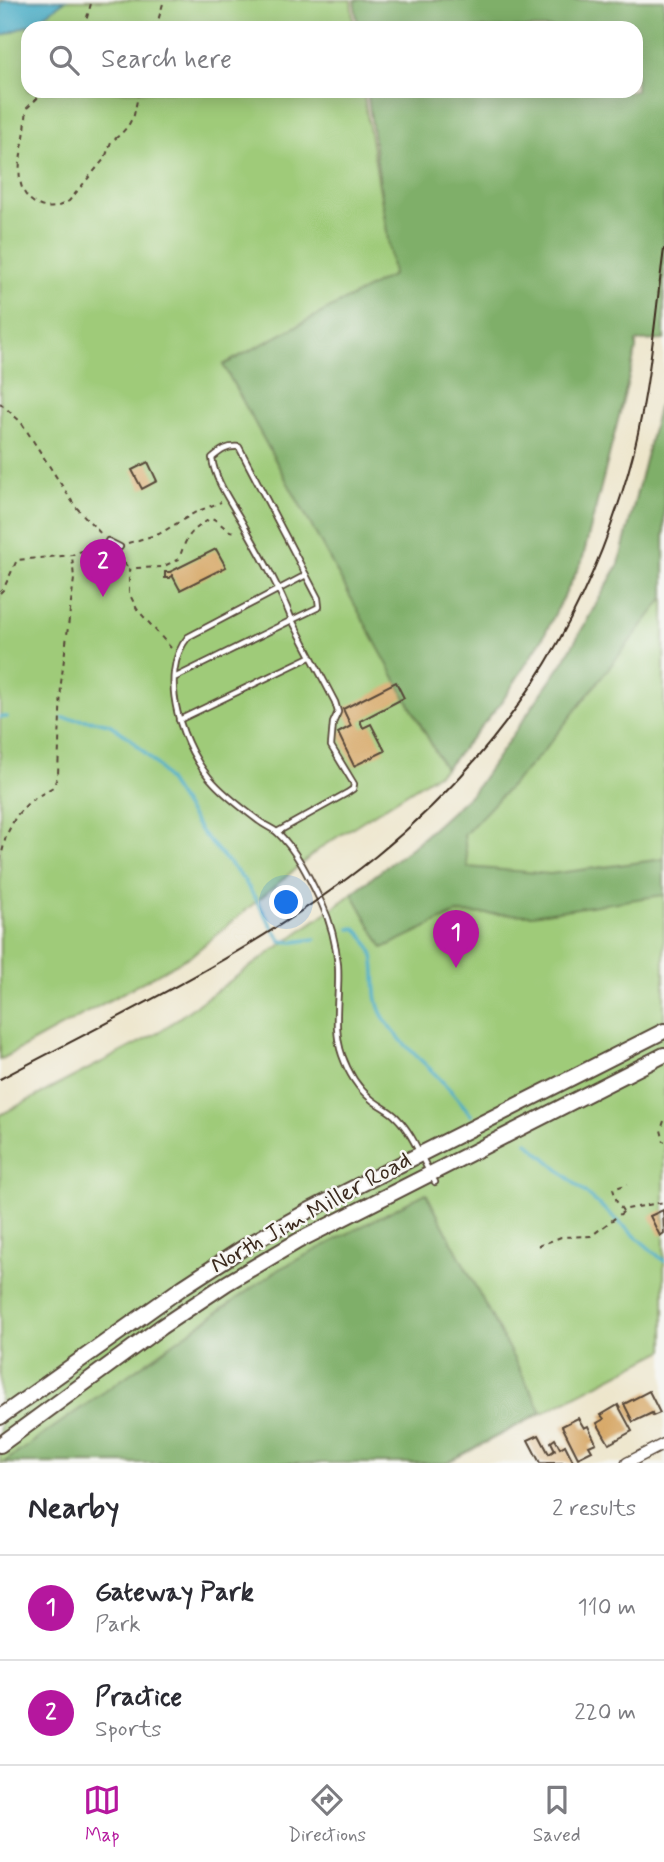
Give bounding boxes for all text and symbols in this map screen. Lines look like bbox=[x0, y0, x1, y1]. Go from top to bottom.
search box bbox=[21, 21, 643, 98]
icon: search bbox=[45, 41, 83, 79]
text: Search here bbox=[101, 43, 232, 77]
pin: 2 bbox=[80, 539, 126, 597]
your location bbox=[269, 885, 303, 919]
pin: 1 bbox=[433, 910, 479, 968]
street label: North Jim Miller Road bbox=[205, 1145, 417, 1281]
text: Nearby bbox=[28, 1489, 119, 1528]
text: 2 results bbox=[552, 1494, 636, 1524]
text: Gateway Park bbox=[95, 1576, 254, 1610]
text: 1 bbox=[46, 1593, 56, 1623]
text: 110 m bbox=[577, 1593, 636, 1623]
text: Park bbox=[95, 1610, 141, 1640]
text: Practice bbox=[95, 1681, 182, 1715]
text: 2 bbox=[45, 1698, 57, 1728]
text: 220 m bbox=[574, 1698, 636, 1728]
text: Sports bbox=[95, 1715, 162, 1745]
tab: Map bbox=[83, 1781, 121, 1848]
tab: Directions bbox=[288, 1781, 366, 1848]
tab: Saved bbox=[533, 1781, 581, 1848]

